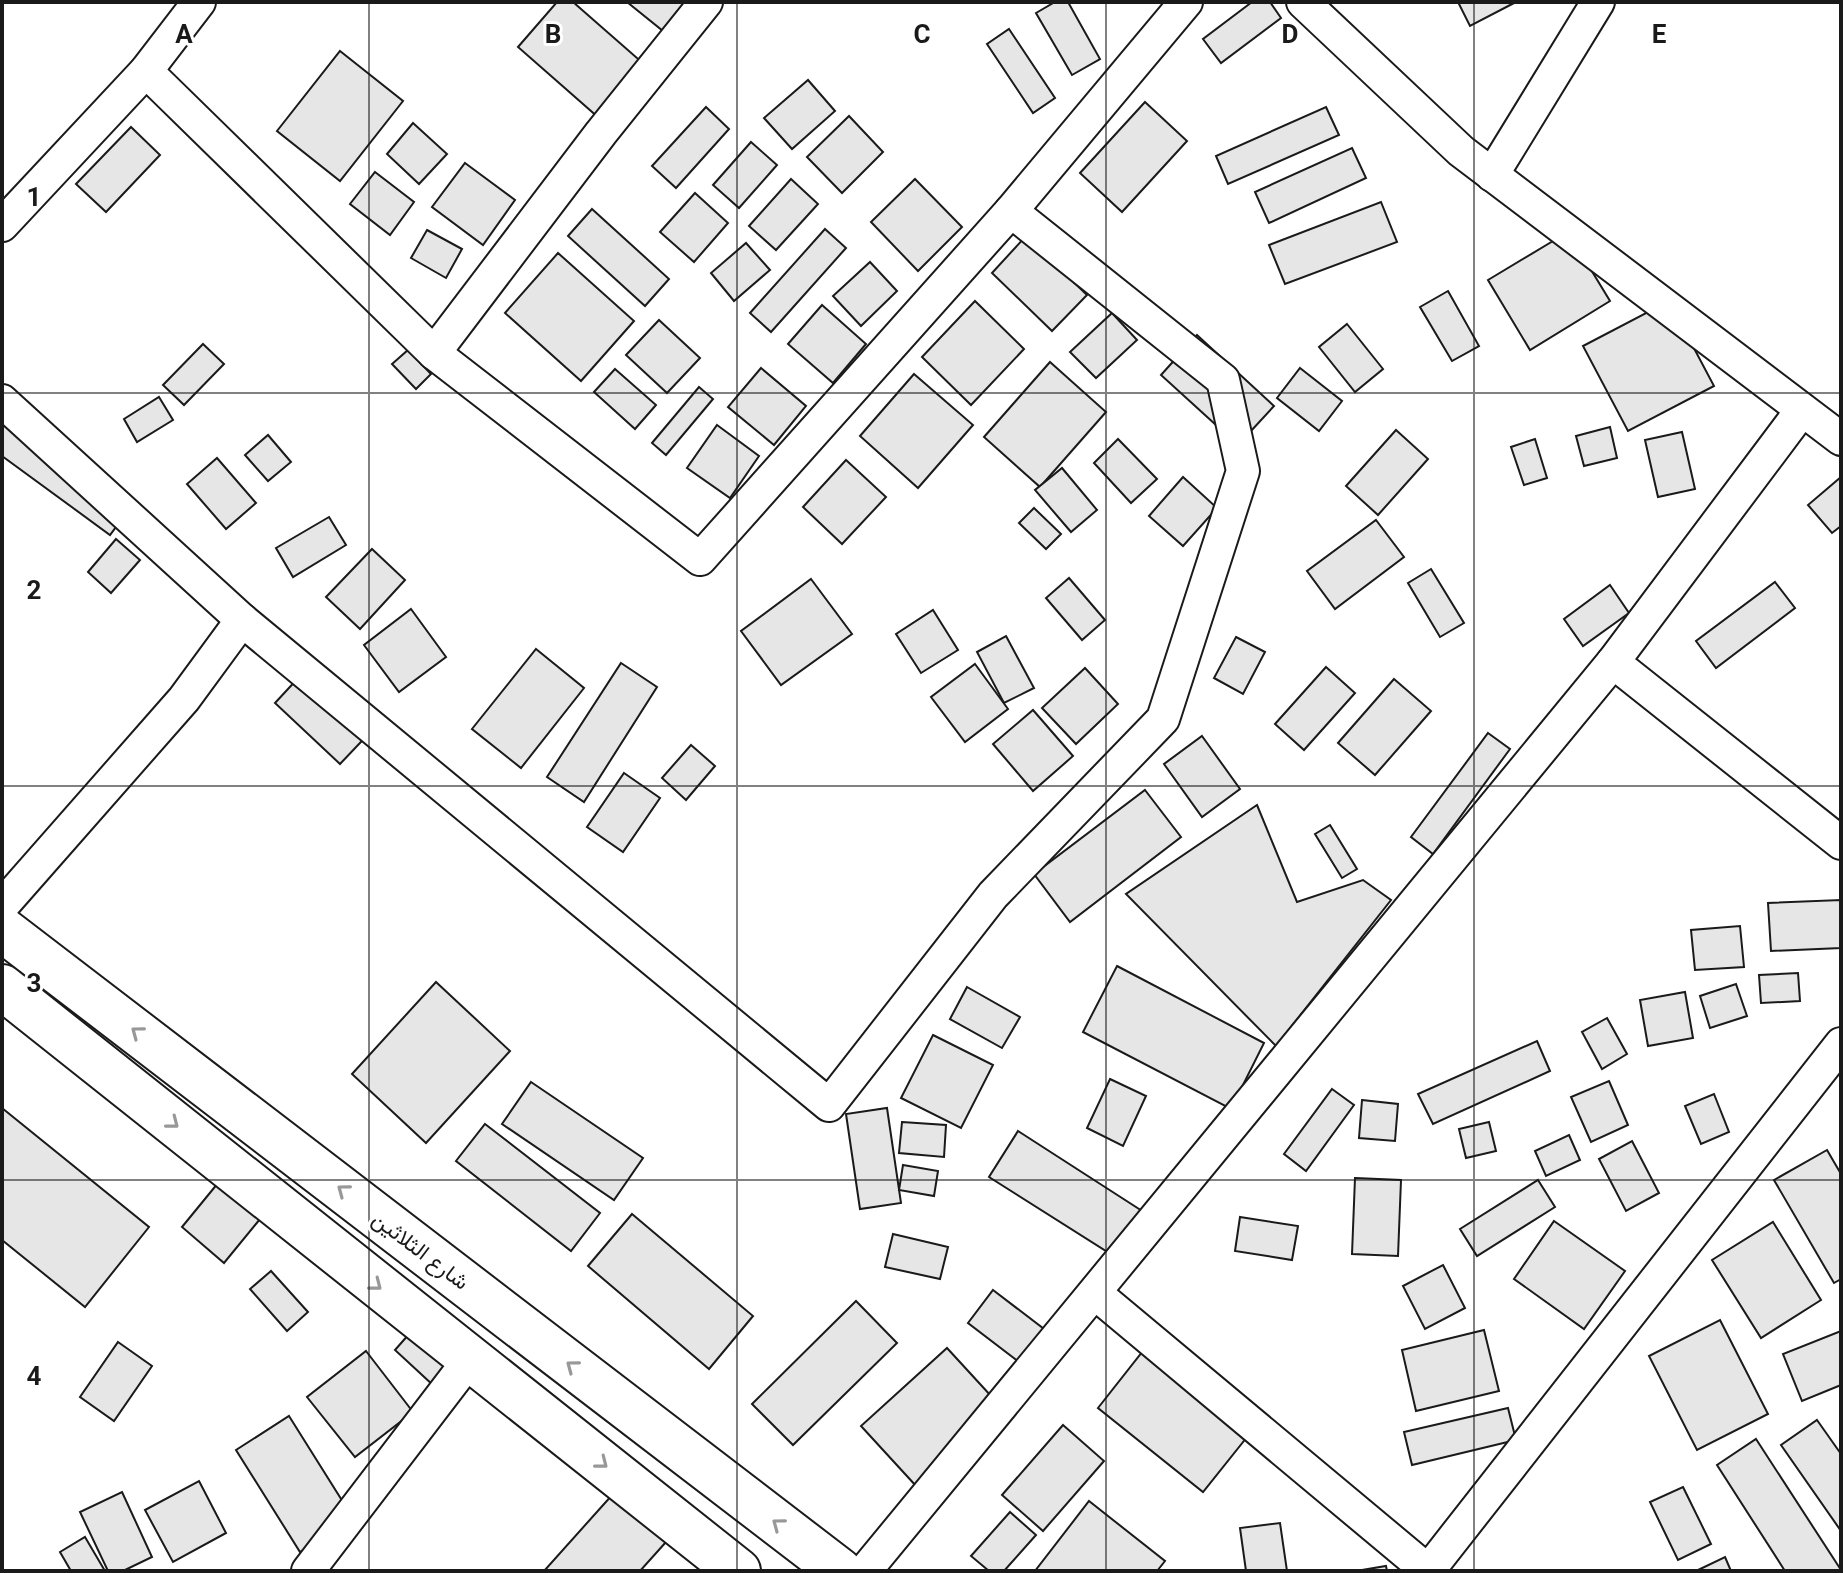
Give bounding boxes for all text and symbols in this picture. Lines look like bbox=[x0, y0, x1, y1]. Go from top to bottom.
text: A bbox=[175, 19, 193, 49]
text: B bbox=[545, 19, 561, 49]
text: C bbox=[913, 19, 931, 49]
text: D bbox=[1282, 19, 1298, 49]
text: E bbox=[1652, 19, 1667, 49]
text: 1 bbox=[27, 182, 41, 212]
text: 2 bbox=[27, 575, 41, 605]
text: 3 bbox=[27, 968, 41, 998]
one-way arrow bbox=[131, 1028, 146, 1042]
one-way arrow bbox=[164, 1113, 179, 1127]
one-way arrow bbox=[337, 1186, 352, 1200]
street label: شارع الثلاثين bbox=[366, 1206, 474, 1296]
one-way arrow bbox=[367, 1275, 382, 1289]
text: 4 bbox=[27, 1361, 42, 1391]
one-way arrow bbox=[566, 1361, 581, 1375]
one-way arrow bbox=[593, 1454, 608, 1468]
one-way arrow bbox=[772, 1519, 787, 1533]

